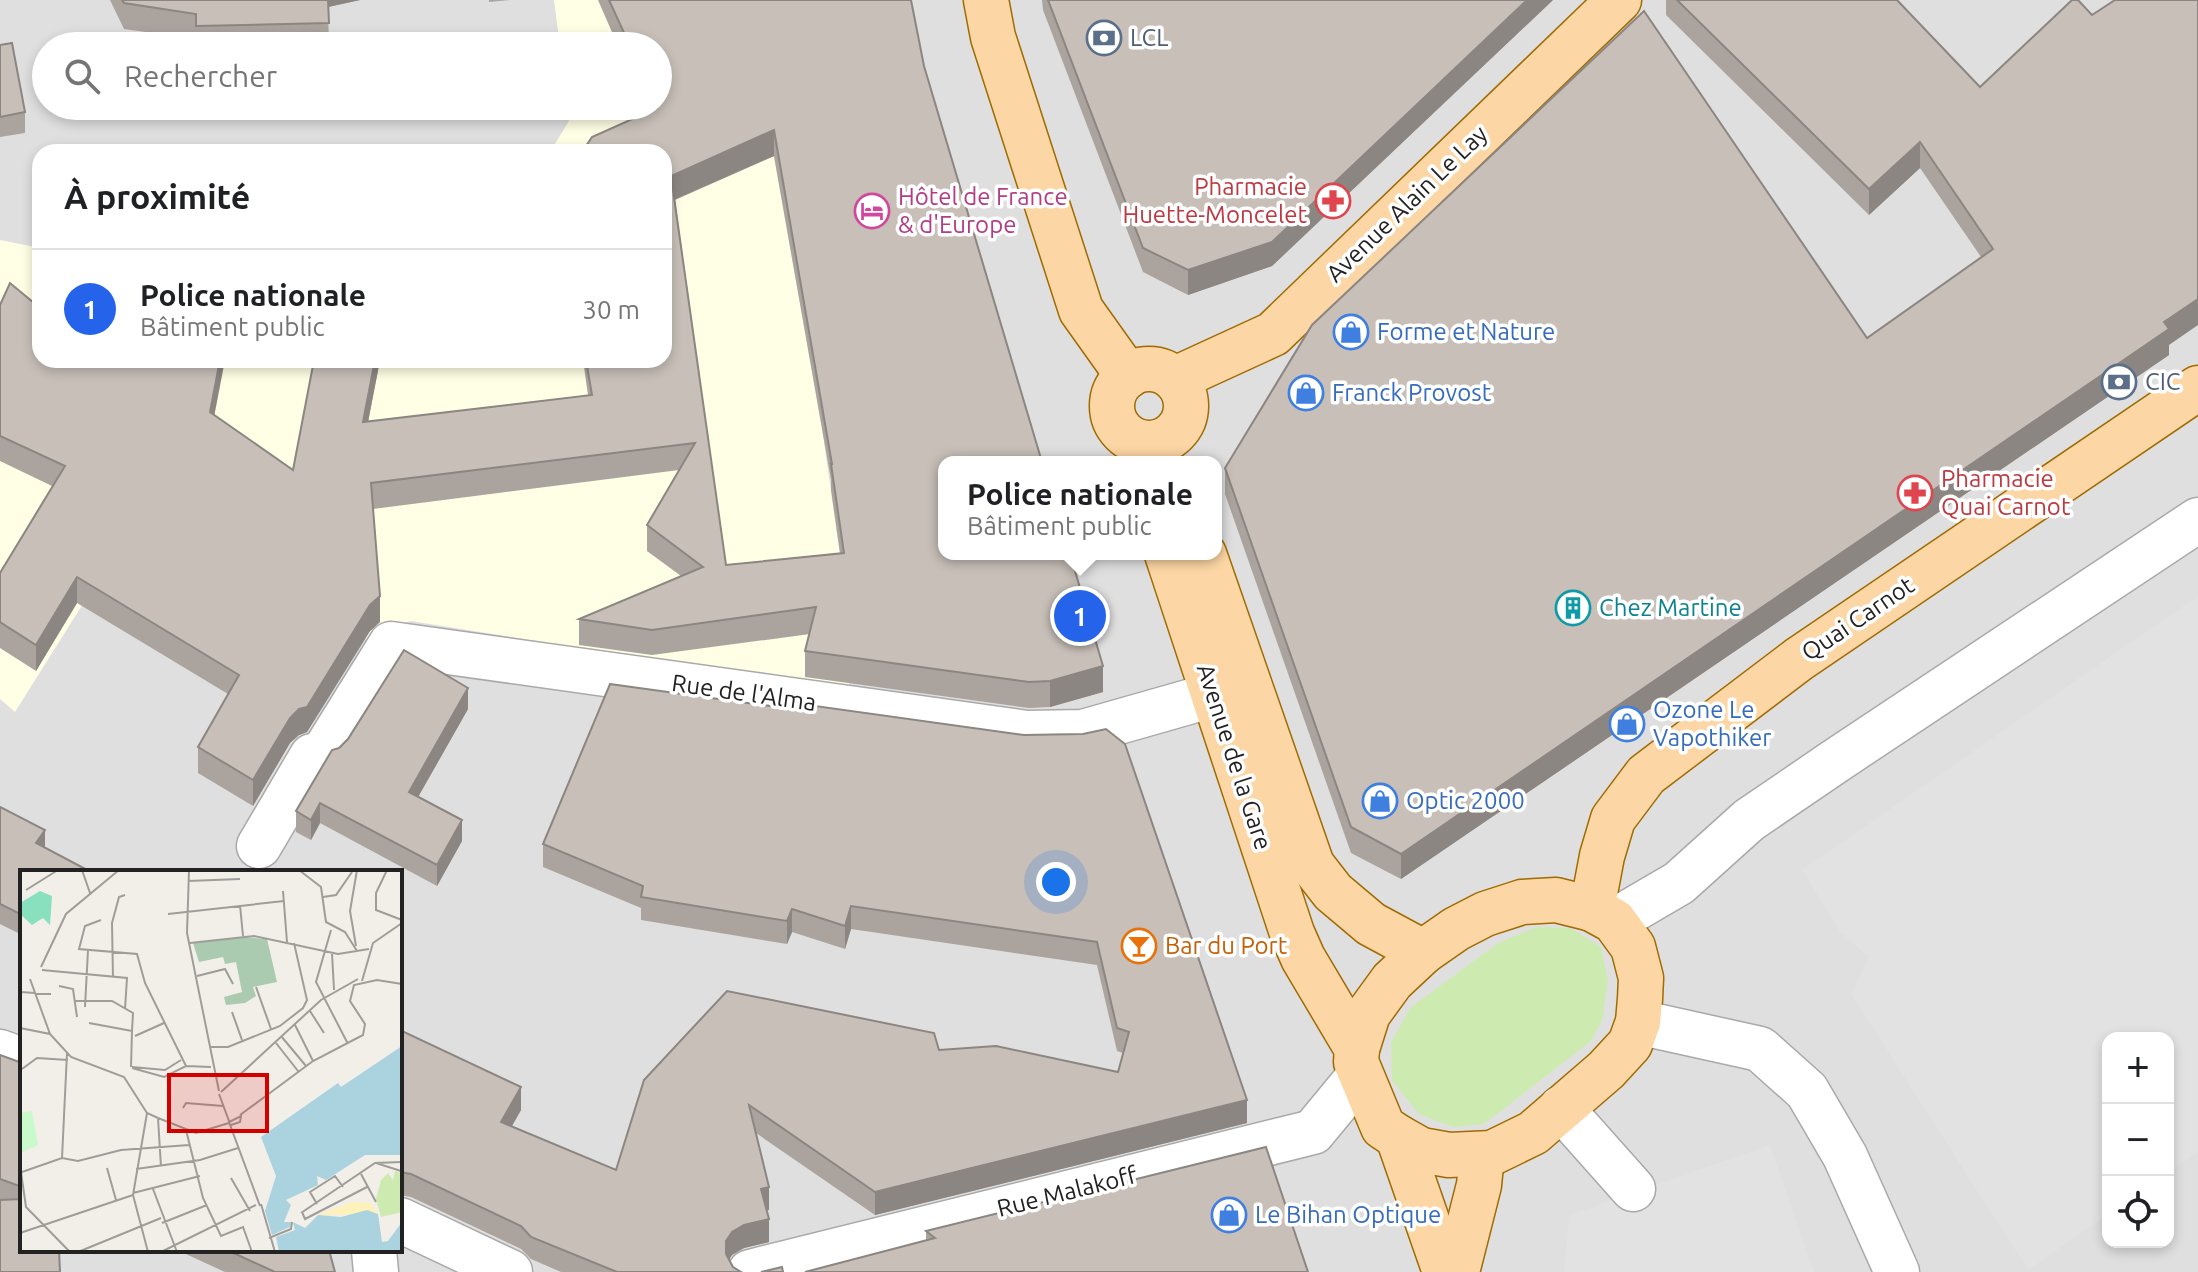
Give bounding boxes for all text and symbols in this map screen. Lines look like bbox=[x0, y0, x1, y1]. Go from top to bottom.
bank icon: LCL bbox=[1085, 19, 1123, 57]
place label: LCL bbox=[1130, 24, 1168, 51]
search box bbox=[32, 32, 672, 120]
icon: search bbox=[60, 54, 104, 98]
text: Rechercher bbox=[124, 59, 277, 93]
street label: Avenue Alain Le Lay bbox=[1321, 120, 1493, 287]
place label: Pharmacie Huette-Moncelet bbox=[1122, 173, 1308, 228]
text: À proximité bbox=[64, 177, 250, 215]
pharmacy icon: Pharmacie Huette-Moncelet bbox=[1314, 182, 1352, 220]
place label: Hôtel de France & d'Europe bbox=[898, 183, 1068, 238]
hotel icon: Hôtel de France & d'Europe bbox=[853, 192, 891, 230]
text: Police nationale bbox=[140, 278, 366, 312]
text: 1 bbox=[83, 295, 97, 324]
text: 30 m bbox=[582, 295, 640, 324]
text: Bâtiment public bbox=[140, 312, 325, 341]
shop icon: Forme et Nature bbox=[1332, 313, 1370, 351]
place label: Forme et Nature bbox=[1377, 318, 1555, 345]
bank icon: CIC bbox=[2100, 363, 2138, 401]
place label: CIC bbox=[2145, 368, 2181, 395]
shop icon: Franck Provost bbox=[1287, 374, 1325, 412]
place label: Franck Provost bbox=[1332, 379, 1492, 406]
popup bbox=[938, 456, 1222, 560]
place label: Pharmacie Quai Carnot bbox=[1941, 465, 2071, 520]
pharmacy icon: Pharmacie Quai Carnot bbox=[1896, 474, 1934, 512]
text: Police nationale bbox=[967, 477, 1193, 511]
text: Bâtiment public bbox=[967, 511, 1152, 540]
street label: Quai Carnot bbox=[1797, 571, 1919, 666]
pin: 1 bbox=[1054, 586, 1106, 646]
building icon: Chez Martine bbox=[1554, 589, 1592, 627]
place label: Chez Martine bbox=[1599, 594, 1742, 621]
street label: Avenue de la Gare bbox=[1192, 660, 1277, 853]
street label: Rue de l'Alma bbox=[670, 669, 818, 716]
place label: Ozone Le Vapothiker bbox=[1653, 696, 1771, 751]
shop icon: Ozone Le Vapothiker bbox=[1608, 705, 1646, 743]
shop icon: Optic 2000 bbox=[1361, 782, 1399, 820]
place label: Optic 2000 bbox=[1406, 787, 1525, 814]
your location bbox=[1036, 862, 1076, 902]
inset map bbox=[20, 870, 402, 1252]
bar icon: Bar du Port bbox=[1120, 927, 1158, 965]
place label: Bar du Port bbox=[1165, 932, 1288, 959]
map controls bbox=[2102, 1032, 2174, 1248]
button: + bbox=[2102, 1032, 2174, 1104]
button: − bbox=[2102, 1104, 2174, 1176]
street label: Rue Malakoff bbox=[994, 1161, 1140, 1222]
button: locate bbox=[2102, 1176, 2174, 1248]
shop icon: Le Bihan Optique bbox=[1210, 1196, 1248, 1234]
place label: Le Bihan Optique bbox=[1255, 1201, 1441, 1228]

